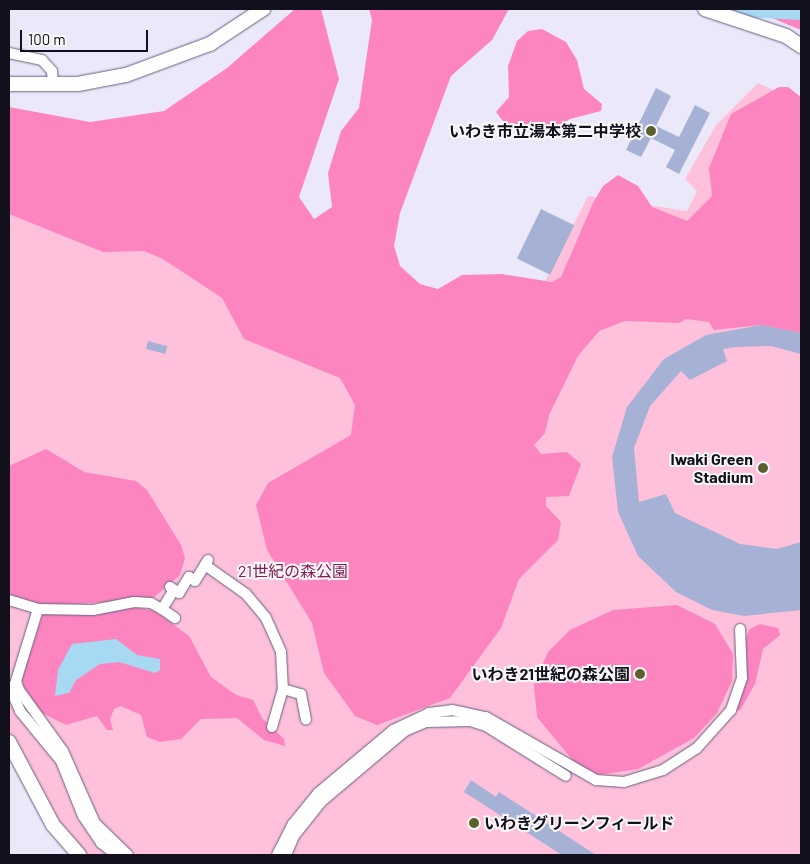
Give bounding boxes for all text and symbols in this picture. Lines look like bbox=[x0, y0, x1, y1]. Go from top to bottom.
scale bar bbox=[22, 20, 150, 52]
text: 100 m bbox=[28, 30, 66, 48]
place label: いわき市立湯本第二中学校 bbox=[449, 121, 641, 141]
marker: いわき市立湯本第二中学校 bbox=[645, 125, 657, 137]
place label: Iwaki Green Stadium bbox=[671, 449, 753, 487]
marker: Iwaki Green Stadium bbox=[757, 462, 769, 474]
park label: 21世紀の森公園 bbox=[238, 561, 348, 581]
place label: いわき21世紀の森公園 bbox=[471, 664, 630, 684]
marker: いわき21世紀の森公園 bbox=[634, 668, 646, 680]
place label: いわきグリーンフィールド bbox=[484, 813, 676, 833]
marker: いわきグリーンフィールド bbox=[468, 817, 480, 829]

